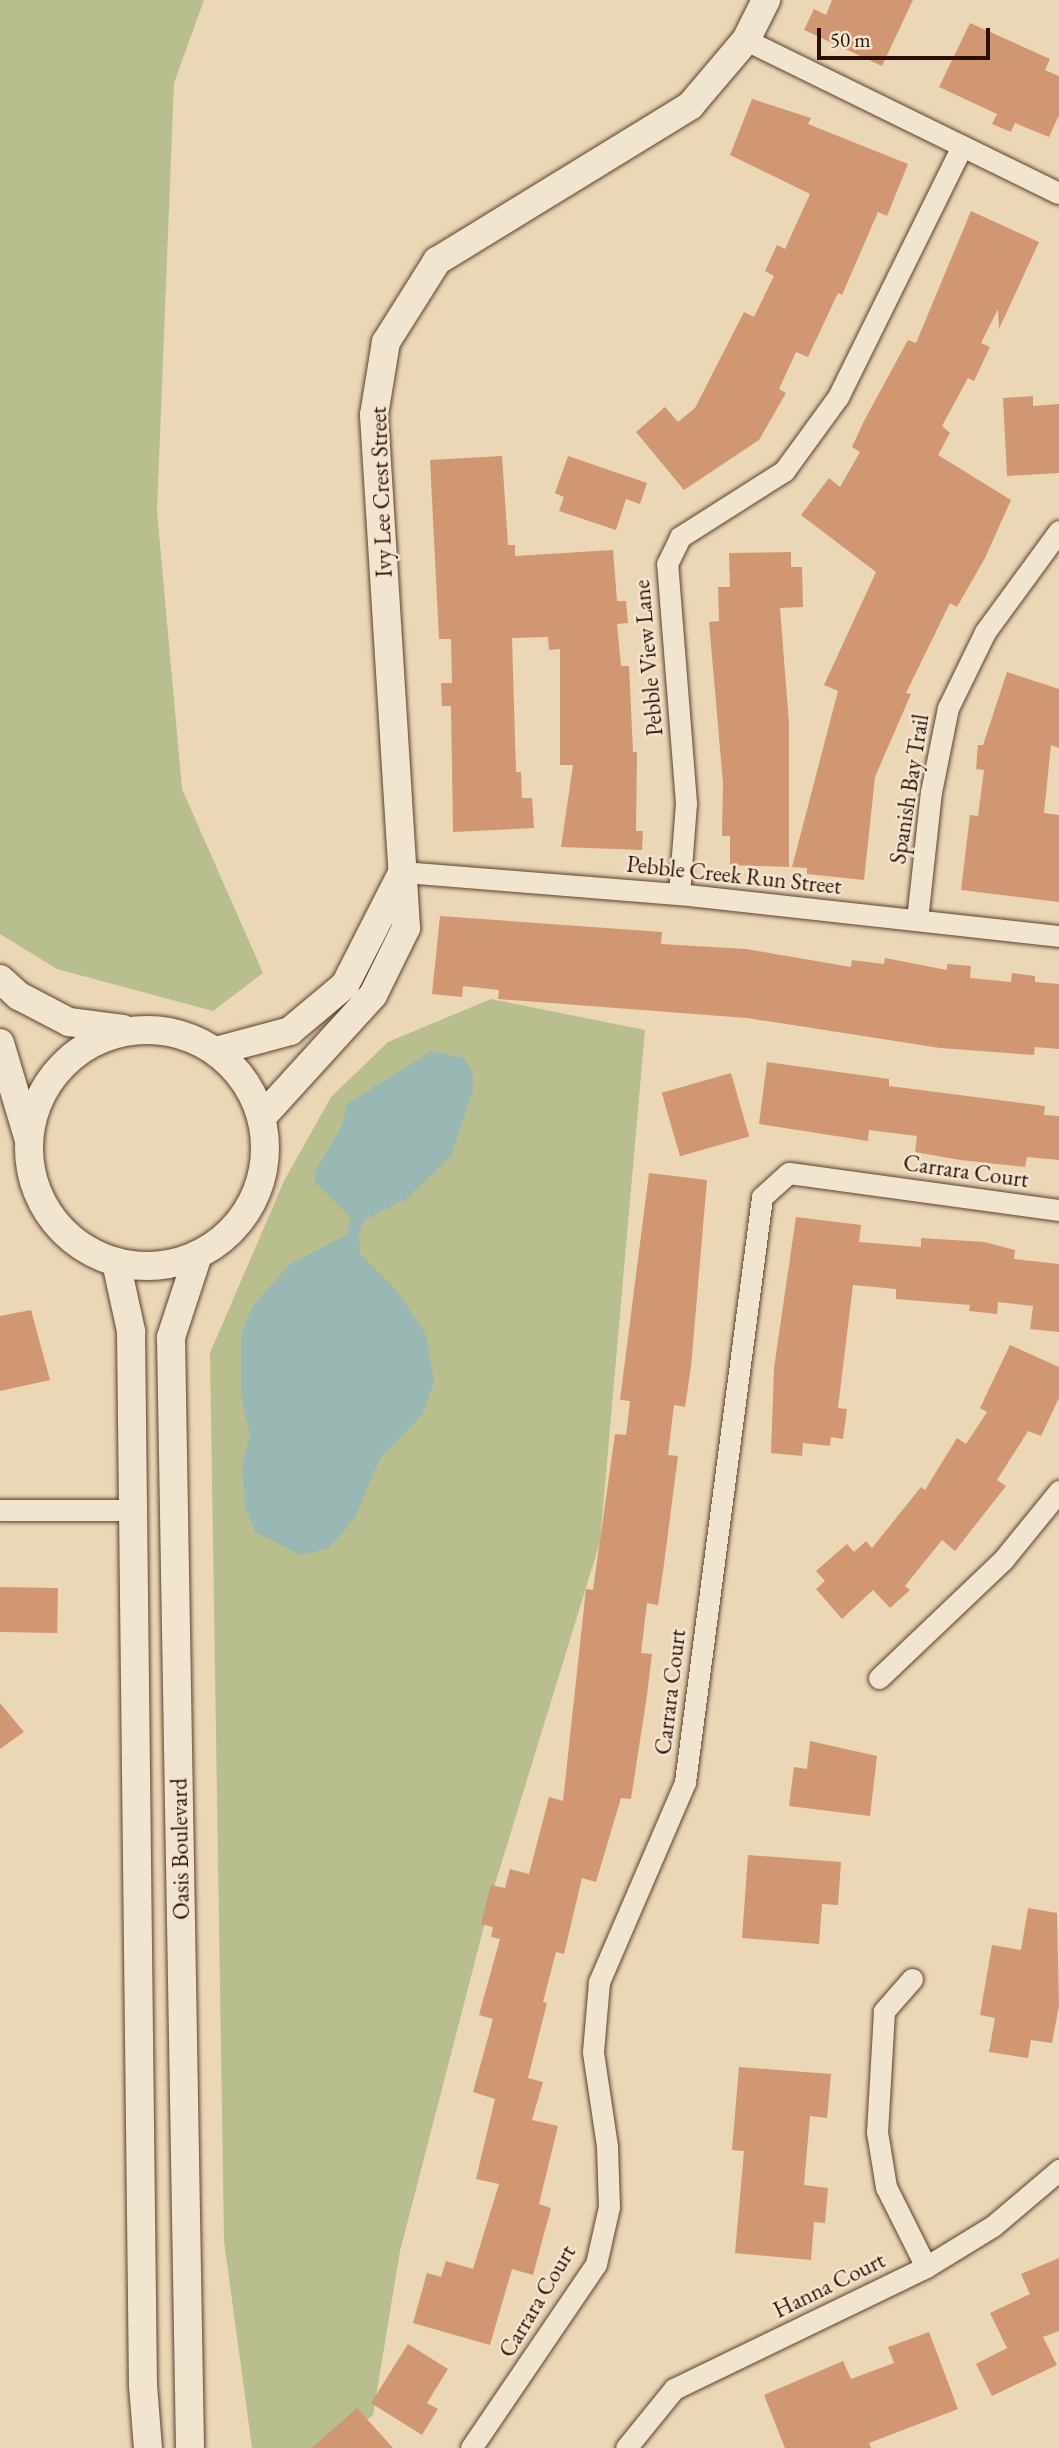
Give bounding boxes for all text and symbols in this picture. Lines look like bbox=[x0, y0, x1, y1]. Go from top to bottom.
scale bar bbox=[821, 14, 994, 58]
text: 50 m bbox=[830, 26, 871, 53]
street label: Ivy Lee Crest Street bbox=[364, 406, 398, 578]
street label: Pebble View Lane bbox=[627, 579, 669, 737]
street label: Spanish Bay Trail bbox=[884, 712, 934, 866]
street label: Pebble Creek Run Street bbox=[625, 850, 843, 900]
street label: Carrara Court bbox=[902, 1149, 1030, 1193]
street label: Carrara Court bbox=[649, 1628, 691, 1756]
street label: Oasis Boulevard bbox=[165, 1778, 195, 1920]
street label: Carrara Court bbox=[493, 2240, 581, 2362]
street label: Hanna Court bbox=[769, 2246, 889, 2324]

